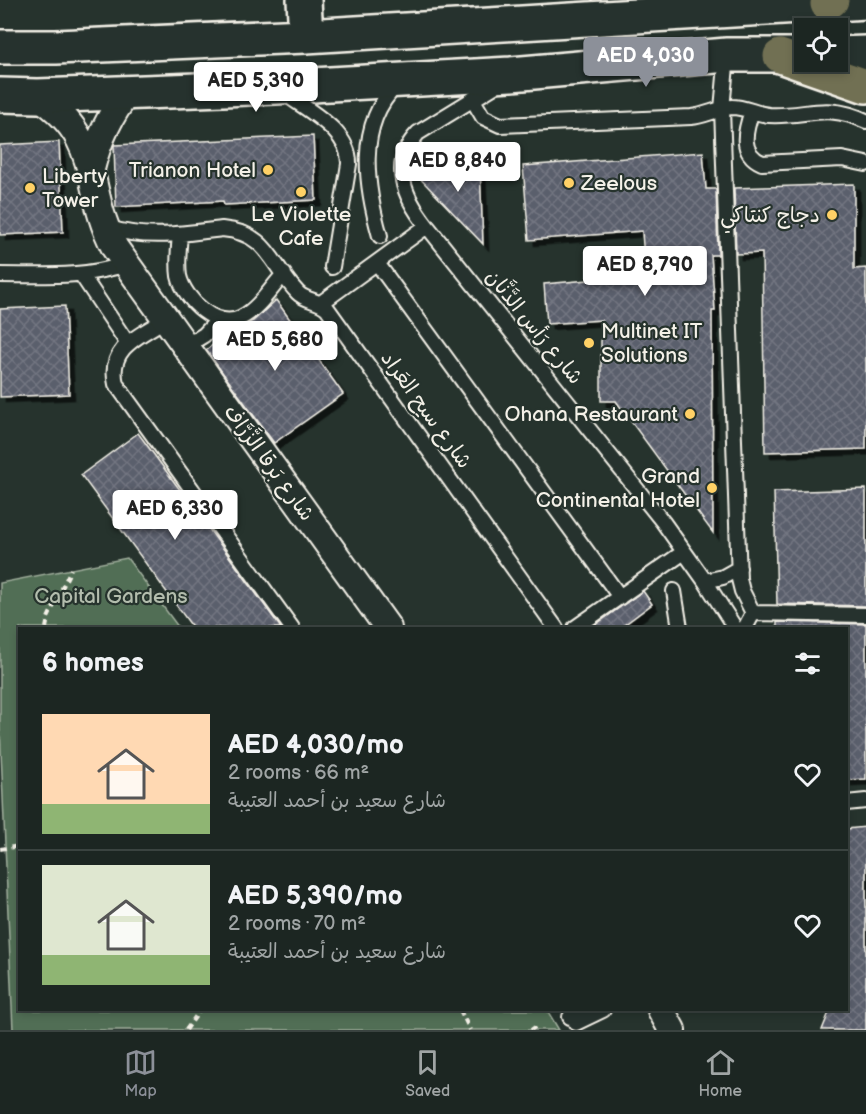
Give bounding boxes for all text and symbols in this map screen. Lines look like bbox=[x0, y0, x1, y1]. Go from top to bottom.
map controls bbox=[794, 18, 848, 72]
button: locate bbox=[794, 18, 848, 72]
pin: AED 4,030 bbox=[577, 37, 715, 88]
text: AED 4,030 bbox=[597, 44, 695, 68]
pin: AED 5,390 bbox=[187, 62, 325, 113]
text: AED 5,390 bbox=[208, 69, 304, 93]
pin: AED 8,840 bbox=[389, 142, 527, 193]
text: AED 8,840 bbox=[409, 149, 507, 173]
place label: Trianon Hotel bbox=[129, 158, 256, 183]
marker: Trianon Hotel bbox=[261, 163, 275, 177]
place label: Liberty Tower bbox=[42, 164, 108, 213]
place label: Zeelous bbox=[580, 171, 657, 196]
marker: Zeelous bbox=[562, 176, 576, 190]
marker: Liberty Tower bbox=[23, 181, 37, 195]
marker: Le Violette Cafe bbox=[294, 185, 308, 199]
place label: Le Violette Cafe bbox=[251, 202, 351, 251]
place label: دجاج كنتاكي bbox=[720, 203, 820, 234]
marker: دجاج كنتاكي bbox=[825, 208, 839, 222]
pin: AED 8,790 bbox=[576, 246, 714, 297]
text: AED 8,790 bbox=[597, 253, 693, 277]
street label: شارع رَأس الدَّنَّان bbox=[478, 262, 591, 391]
place label: Multinet IT Solutions bbox=[601, 319, 703, 368]
pin: AED 5,680 bbox=[206, 321, 344, 372]
text: AED 5,680 bbox=[226, 328, 324, 352]
marker: Multinet IT Solutions bbox=[582, 336, 596, 350]
street label: شارع سيح العَراد bbox=[373, 346, 477, 475]
street label: شارع بَرقا الزَّرَّاف bbox=[217, 398, 322, 527]
place label: Ohana Restaurant bbox=[505, 402, 679, 427]
marker: Ohana Restaurant bbox=[683, 407, 697, 421]
place label: Grand Continental Hotel bbox=[536, 464, 700, 513]
marker: Grand Continental Hotel bbox=[705, 481, 719, 495]
pin: AED 6,330 bbox=[106, 490, 244, 541]
text: AED 6,330 bbox=[127, 497, 223, 521]
park label: Capital Gardens bbox=[34, 584, 188, 609]
icon: filters bbox=[791, 647, 824, 680]
text: 6 homes bbox=[42, 648, 144, 679]
text: AED 4,030/mo bbox=[228, 730, 404, 761]
icon: home bbox=[90, 738, 162, 810]
icon: heart bbox=[791, 758, 824, 791]
text: 2 rooms · 66 m² bbox=[228, 761, 369, 785]
text: شارع سعيد بن أحمد العتيبة bbox=[228, 789, 446, 813]
text: AED 5,390/mo bbox=[228, 881, 402, 912]
icon: home bbox=[90, 889, 162, 961]
icon: heart bbox=[791, 909, 824, 942]
text: 2 rooms · 70 m² bbox=[228, 912, 366, 936]
text: شارع سعيد بن أحمد العتيبة bbox=[228, 940, 446, 964]
tab: Map bbox=[124, 1046, 157, 1101]
tab: Saved bbox=[405, 1046, 450, 1101]
tab: Home bbox=[698, 1046, 742, 1101]

